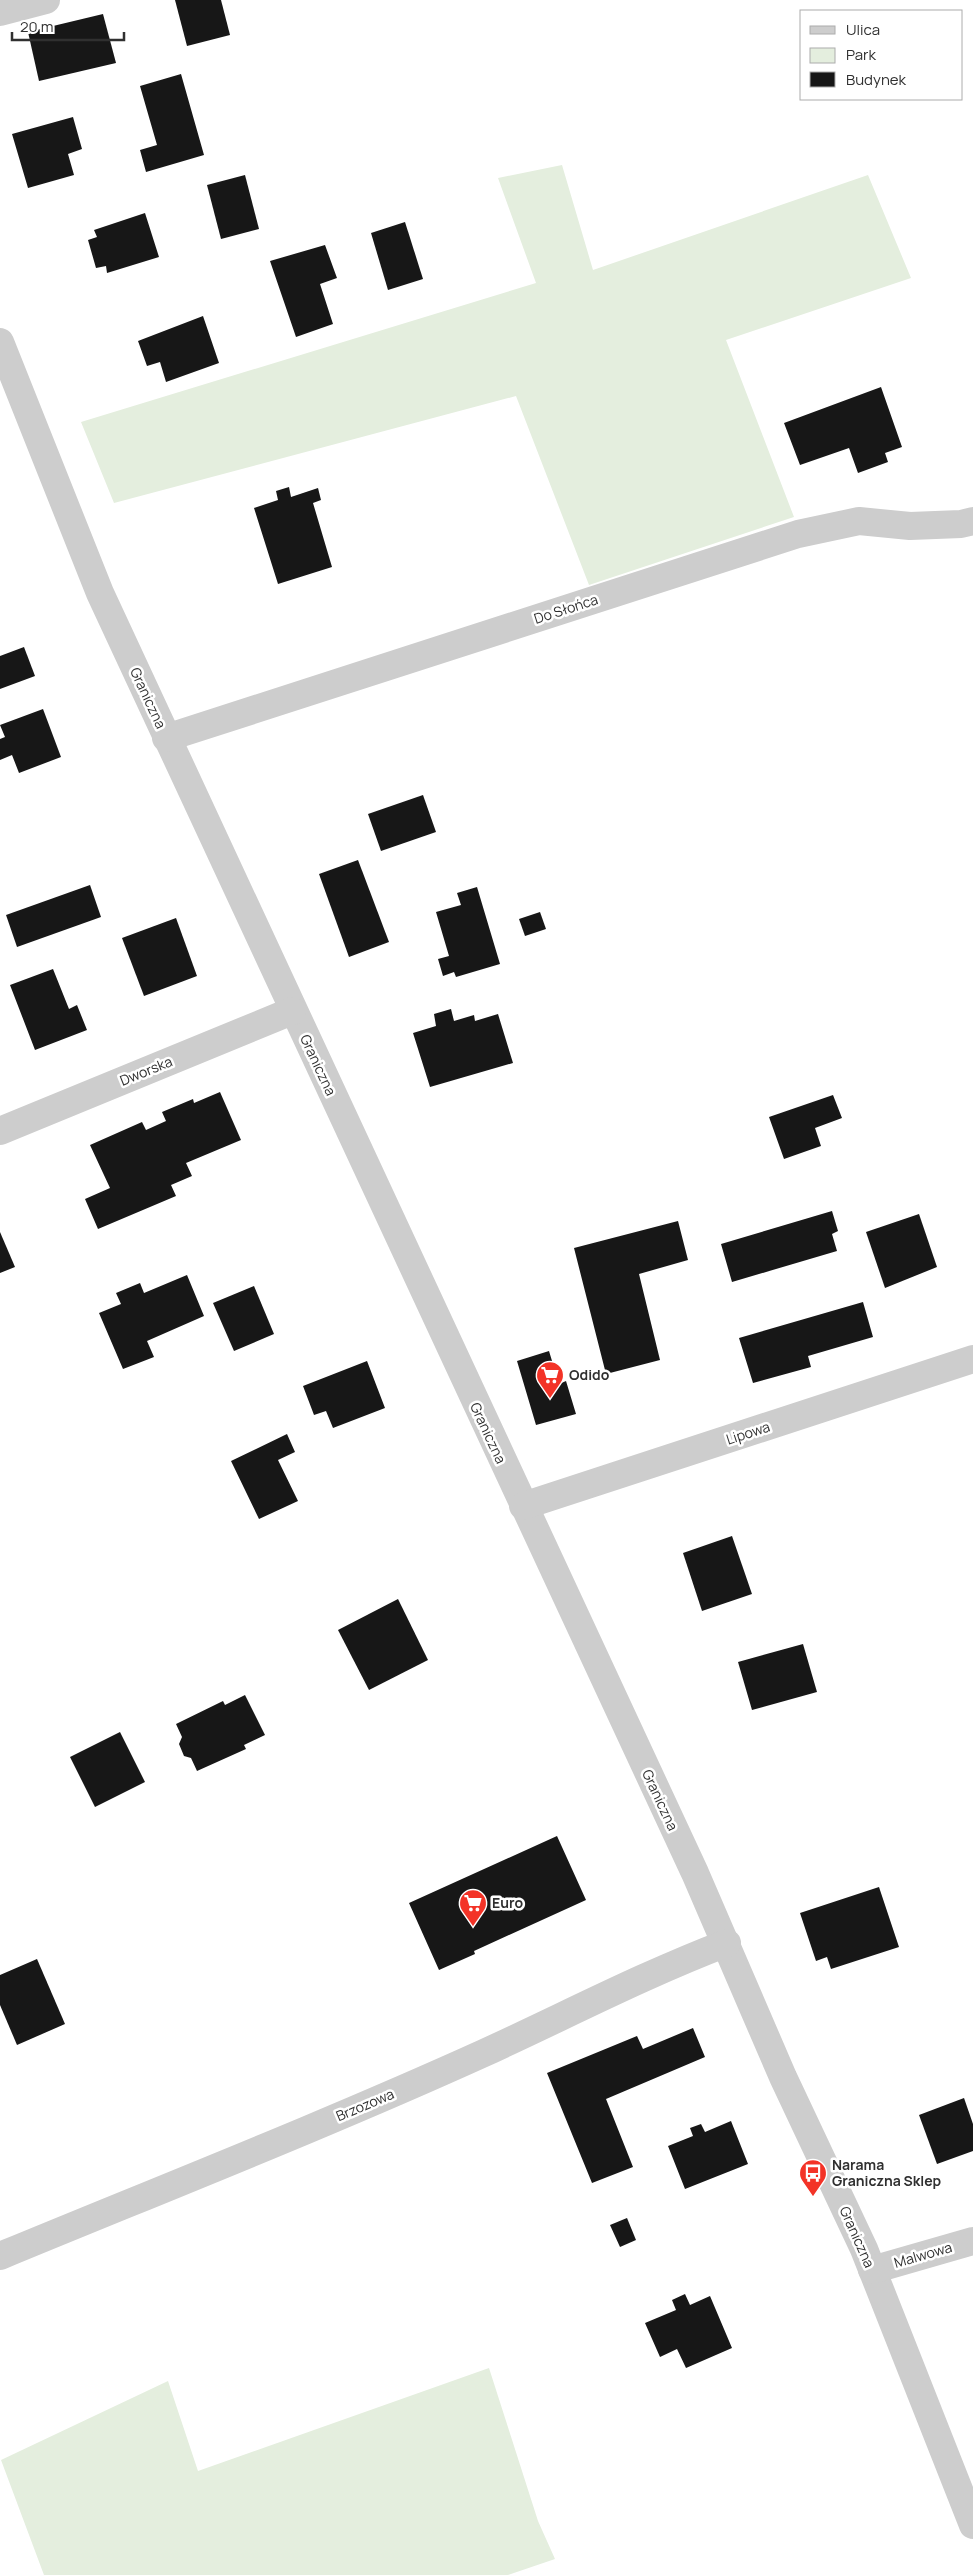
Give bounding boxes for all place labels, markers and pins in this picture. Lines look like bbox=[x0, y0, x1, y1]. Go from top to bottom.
supermarket icon: Odido bbox=[535, 1360, 565, 1399]
place label: Odido bbox=[569, 1365, 610, 1384]
supermarket icon: Euro bbox=[458, 1888, 488, 1927]
place label: Euro bbox=[492, 1893, 523, 1912]
place label: Narama Graniczna Sklep bbox=[832, 2155, 941, 2190]
bus stop icon: Narama Graniczna Sklep bbox=[798, 2158, 828, 2197]

